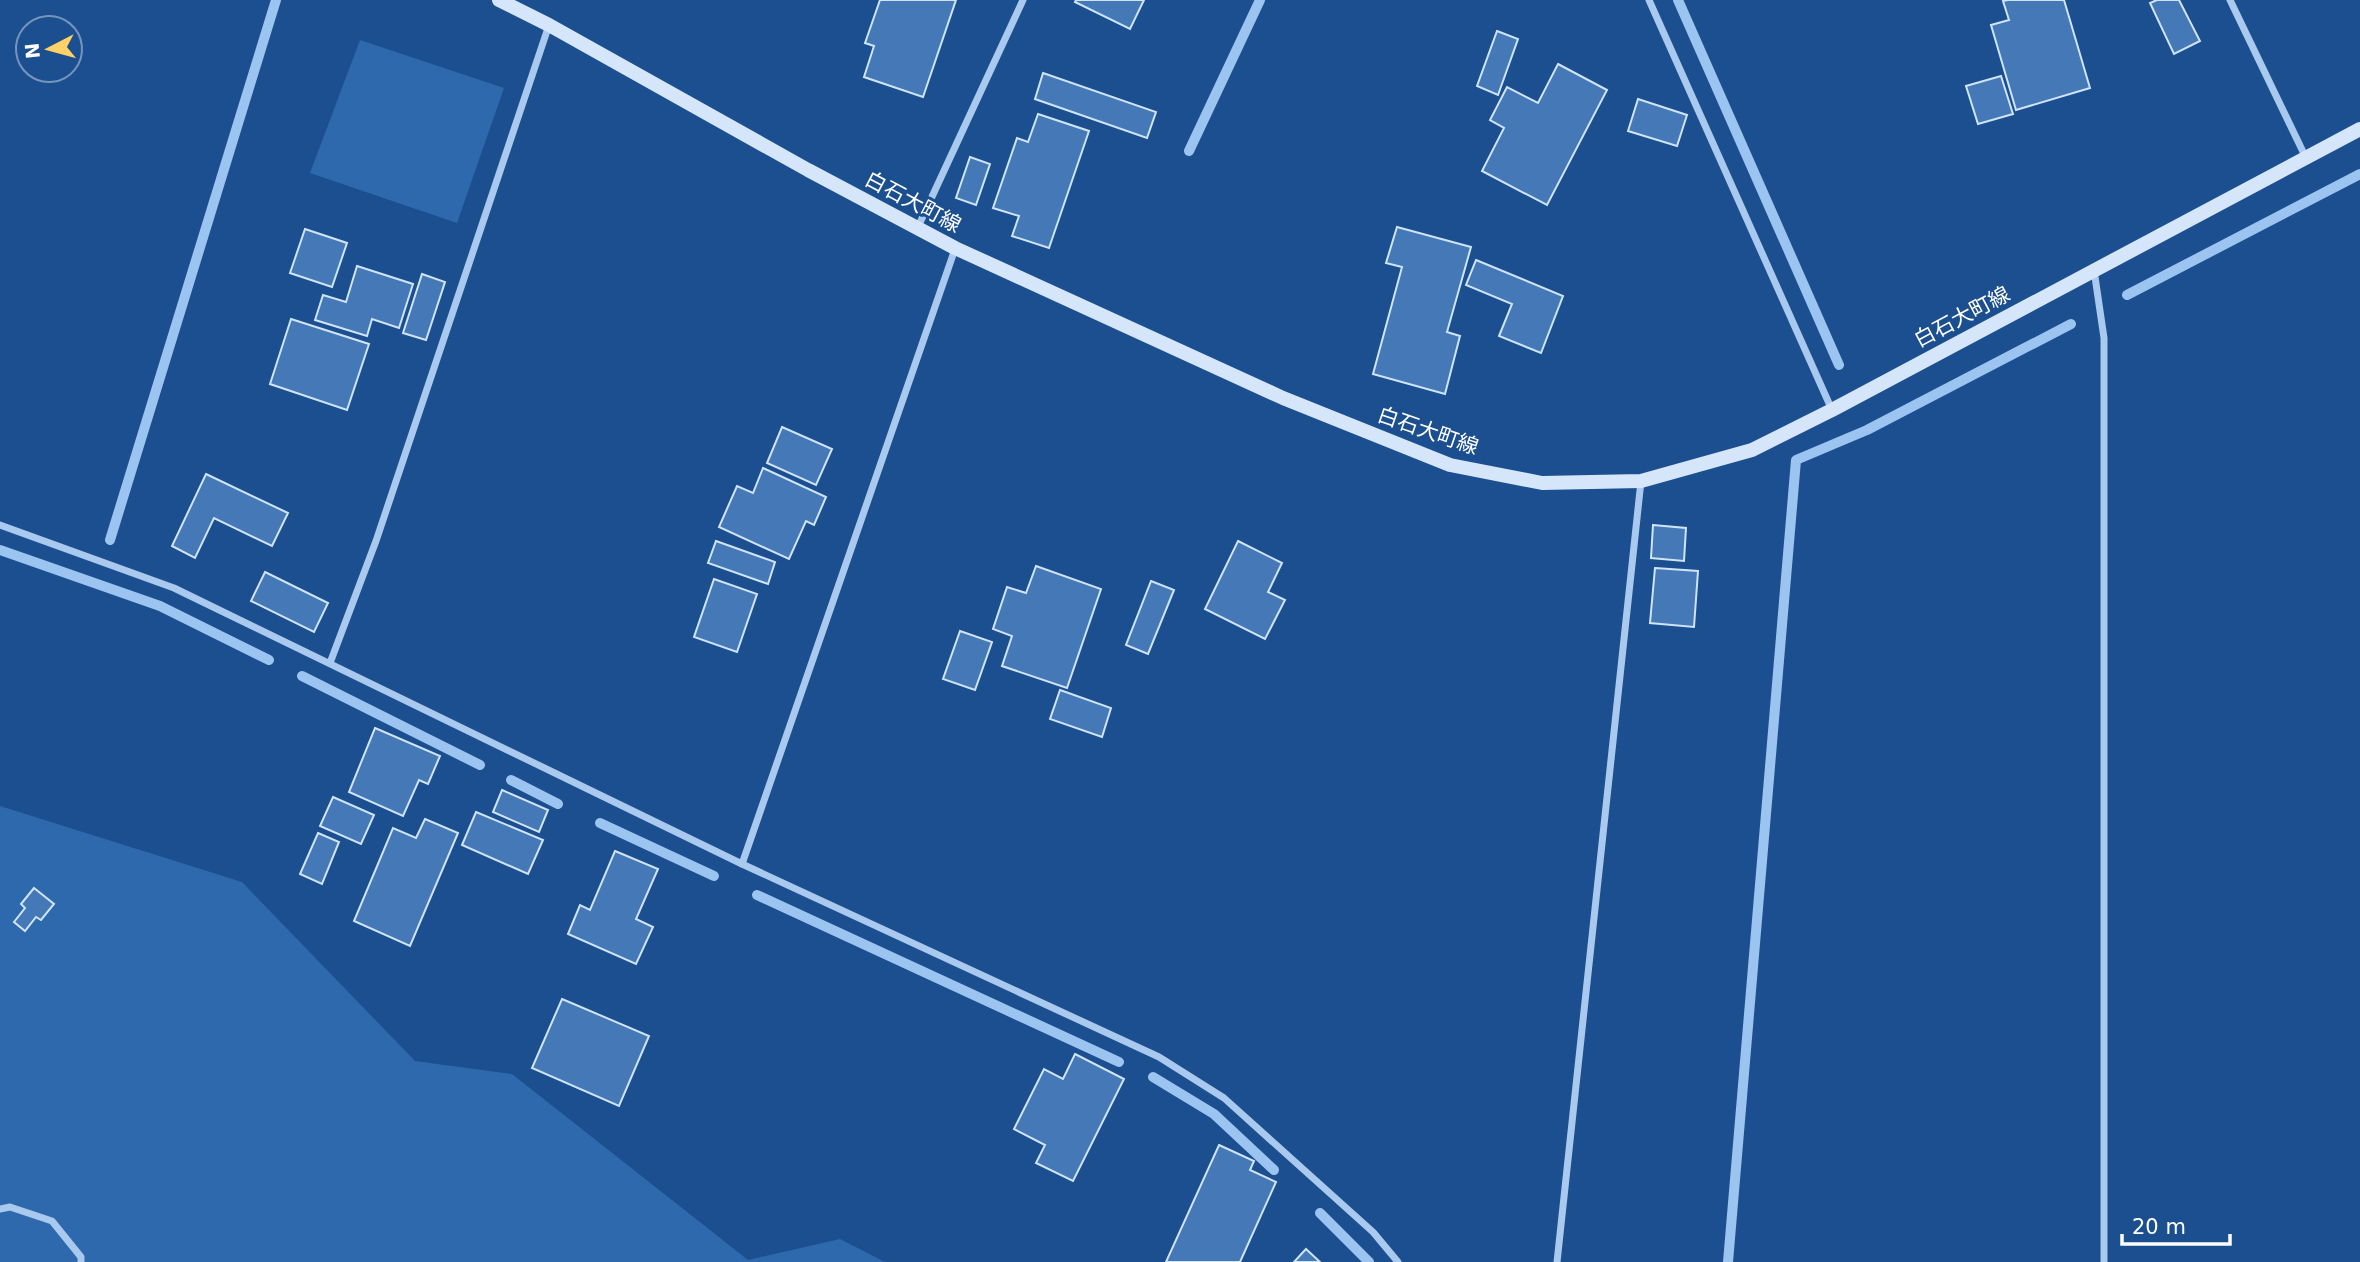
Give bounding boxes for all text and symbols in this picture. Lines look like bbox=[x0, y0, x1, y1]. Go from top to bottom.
north arrow bbox=[14, 14, 84, 84]
text: N bbox=[20, 42, 44, 60]
street label: 白石大町線 bbox=[861, 167, 965, 237]
street label: 白石大町線 bbox=[1910, 282, 2014, 352]
street label: 白石大町線 bbox=[1374, 403, 1482, 459]
scale bar bbox=[2122, 1202, 2230, 1246]
text: 20 m bbox=[2132, 1215, 2186, 1239]

